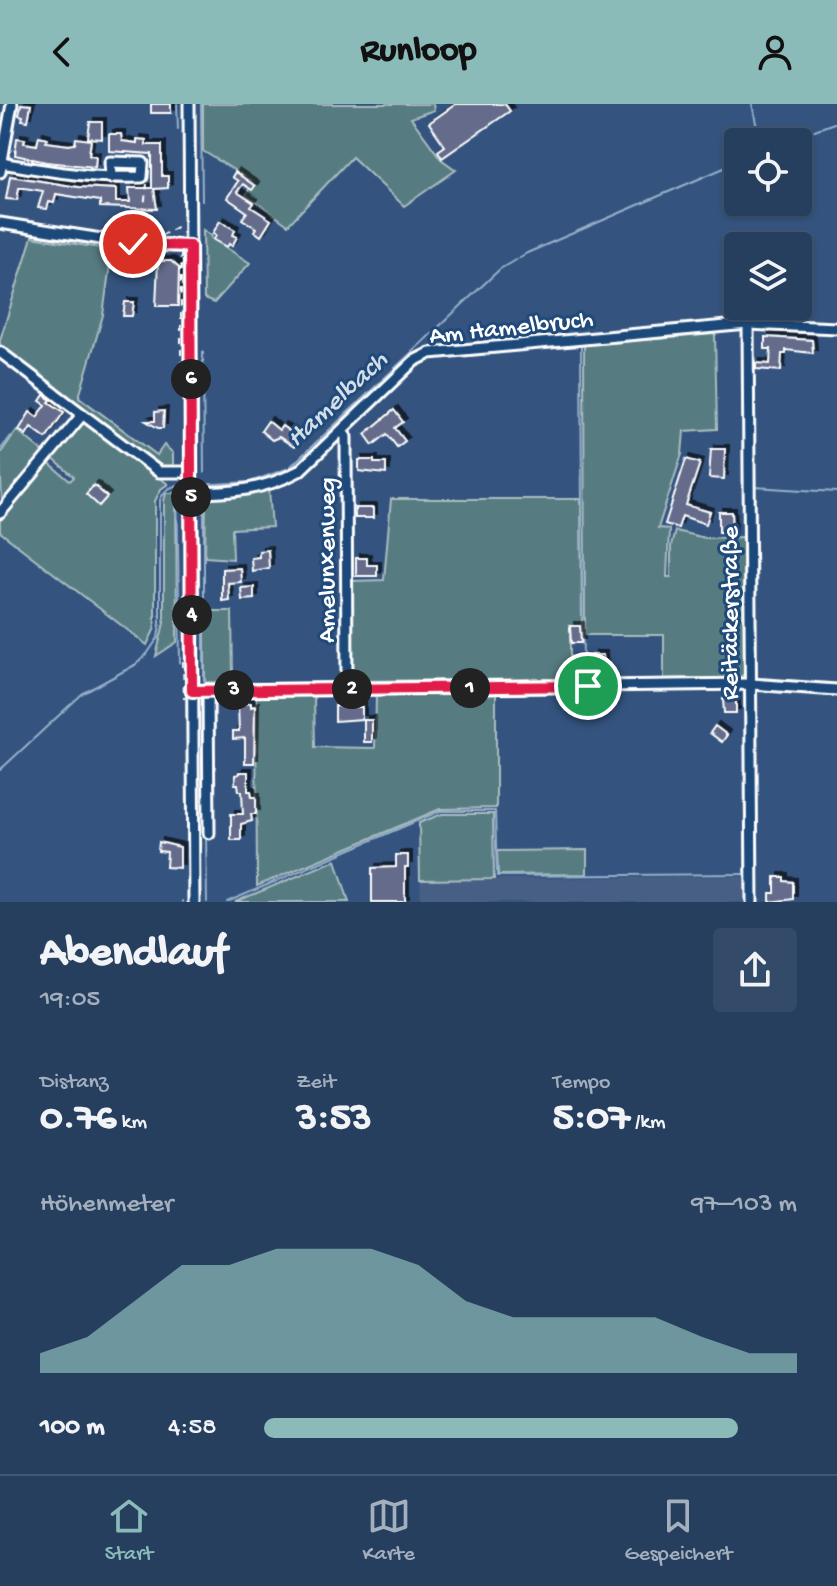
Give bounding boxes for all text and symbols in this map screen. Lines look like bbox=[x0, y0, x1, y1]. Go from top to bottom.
icon: back bbox=[40, 30, 84, 74]
icon: person bbox=[753, 30, 797, 74]
text: Runloop bbox=[361, 31, 476, 74]
map controls bbox=[724, 128, 812, 320]
button: locate bbox=[724, 128, 812, 216]
pin bbox=[99, 210, 167, 278]
icon: check bbox=[111, 222, 155, 266]
button: layers bbox=[724, 232, 812, 320]
street label: Am Hamelbruch bbox=[428, 305, 595, 354]
water label: Hamelbach bbox=[280, 344, 396, 456]
pin: 6 bbox=[171, 359, 211, 399]
text: 6 bbox=[185, 366, 197, 392]
pin: 5 bbox=[171, 477, 211, 517]
street label: Amelunxenweg bbox=[314, 477, 345, 643]
text: 5 bbox=[185, 484, 197, 510]
street label: Reitäckerstraße bbox=[717, 526, 748, 700]
pin: 4 bbox=[172, 595, 212, 635]
text: 4 bbox=[187, 602, 197, 628]
pin bbox=[554, 652, 622, 720]
icon: arrive bbox=[566, 664, 610, 708]
pin: 1 bbox=[450, 668, 490, 708]
pin: 2 bbox=[332, 669, 372, 709]
pin: 3 bbox=[214, 670, 254, 710]
text: 1 bbox=[466, 675, 474, 701]
text: 2 bbox=[347, 676, 357, 702]
text: 3 bbox=[228, 677, 240, 703]
button: share bbox=[713, 928, 797, 1012]
text: Abendlauf bbox=[40, 929, 227, 981]
text: 19:05 bbox=[40, 985, 100, 1016]
text: Distanz bbox=[40, 1070, 109, 1096]
text: Zeit bbox=[296, 1070, 336, 1096]
text: Tempo bbox=[553, 1070, 610, 1096]
text: 0.76 bbox=[40, 1096, 116, 1143]
text: 3:53 bbox=[296, 1096, 371, 1143]
text: 5:07 bbox=[553, 1096, 630, 1143]
text: km bbox=[116, 1110, 147, 1136]
text: /km bbox=[630, 1110, 666, 1136]
text: Höhenmeter bbox=[40, 1190, 173, 1221]
text: 97–103 m bbox=[691, 1190, 797, 1221]
text: 100 m bbox=[40, 1413, 105, 1444]
text: 4:58 bbox=[168, 1413, 216, 1444]
tab: Start bbox=[105, 1494, 153, 1568]
tab: Karte bbox=[362, 1494, 415, 1568]
tab: Gespeichert bbox=[625, 1494, 732, 1568]

